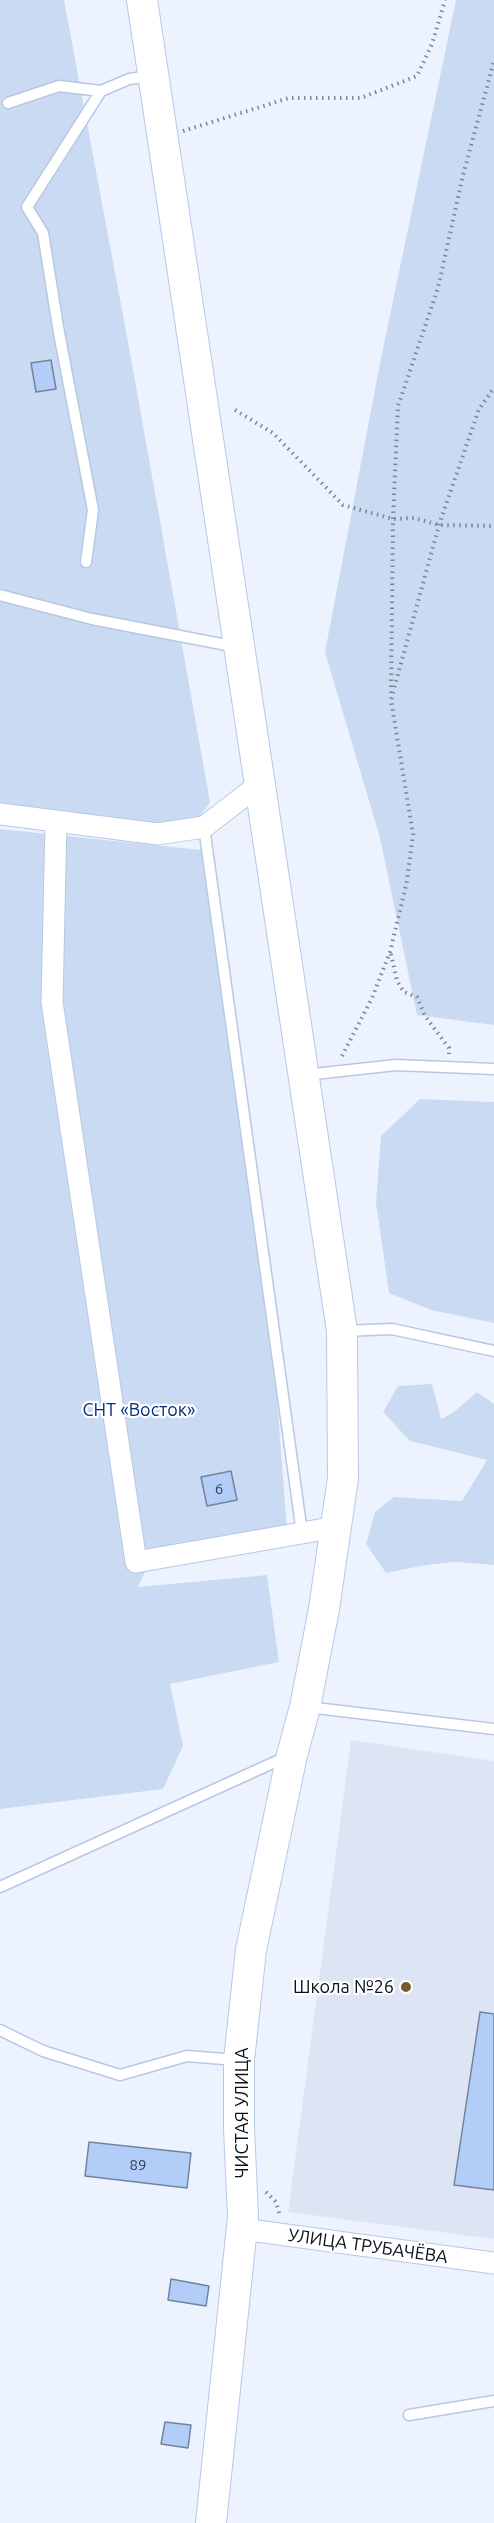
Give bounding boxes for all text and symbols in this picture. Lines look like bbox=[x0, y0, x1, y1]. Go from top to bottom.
park label: СНТ «Восток» bbox=[83, 1399, 195, 1421]
house number: 6 bbox=[215, 1480, 223, 1498]
place label: Школа №26 bbox=[293, 1976, 394, 1998]
marker: Школа №26 bbox=[399, 1980, 413, 1994]
street label: ЧИСТАЯ УЛИЦА bbox=[231, 2047, 253, 2179]
house number: 89 bbox=[130, 2156, 146, 2174]
street label: УЛИЦА ТРУБАЧЁВА bbox=[287, 2224, 449, 2268]

